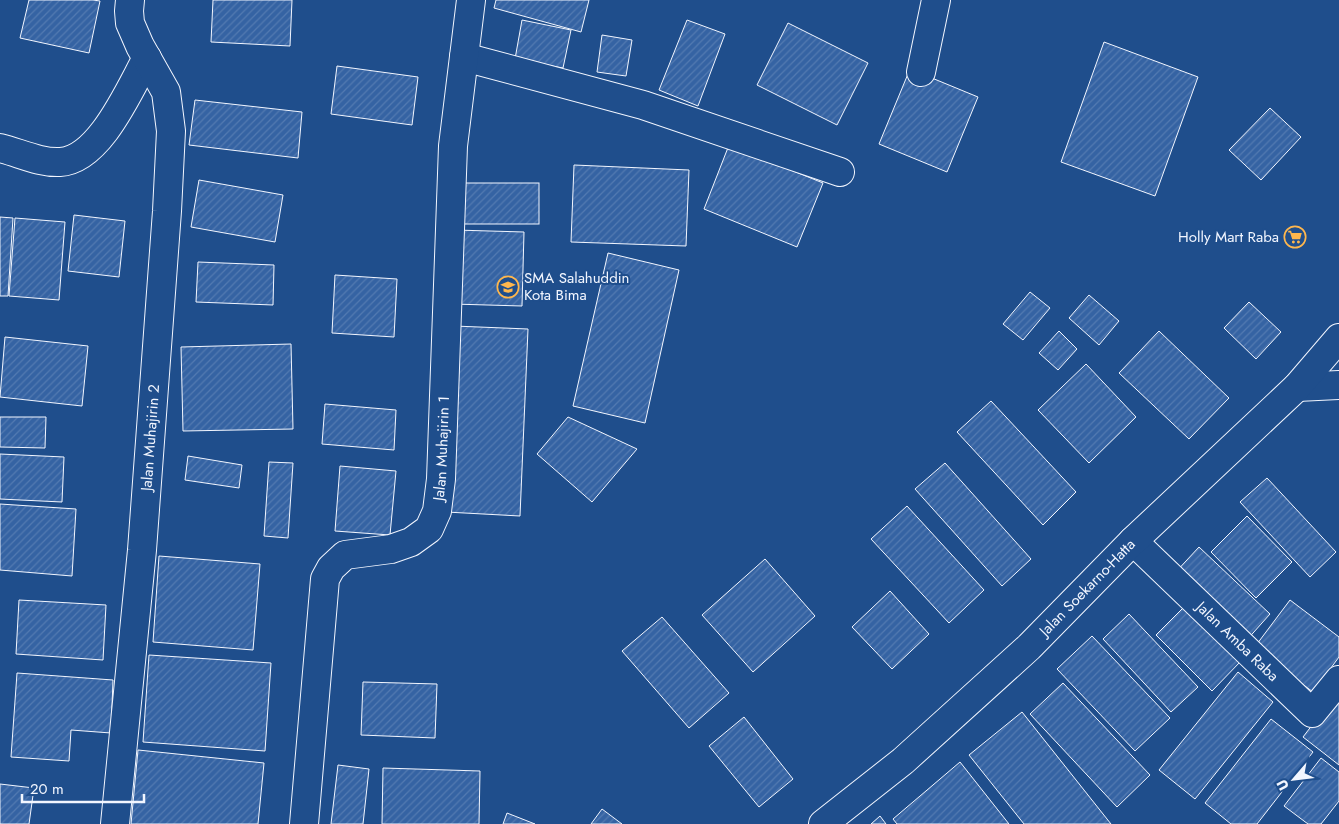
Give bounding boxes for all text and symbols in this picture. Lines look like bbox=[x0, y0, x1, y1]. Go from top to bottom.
supermarket icon: Holly Mart Raba bbox=[1283, 225, 1307, 249]
place label: Holly Mart Raba bbox=[1178, 226, 1279, 248]
place label: SMA Salahuddin Kota Bima bbox=[524, 267, 630, 306]
school or university icon: SMA Salahuddin Kota Bima bbox=[496, 275, 520, 299]
street label: Jalan Muhajirin 2 bbox=[135, 384, 165, 494]
street label: Jalan Muhajirin 1 bbox=[427, 395, 455, 504]
street label: Jalan Soekarno-Hatta bbox=[1033, 534, 1140, 643]
street label: Jalan Amba Raba bbox=[1190, 595, 1284, 687]
north arrow bbox=[1269, 754, 1319, 804]
scale bar bbox=[22, 772, 145, 804]
text: U bbox=[1271, 776, 1294, 794]
text: 20 m bbox=[30, 778, 64, 800]

